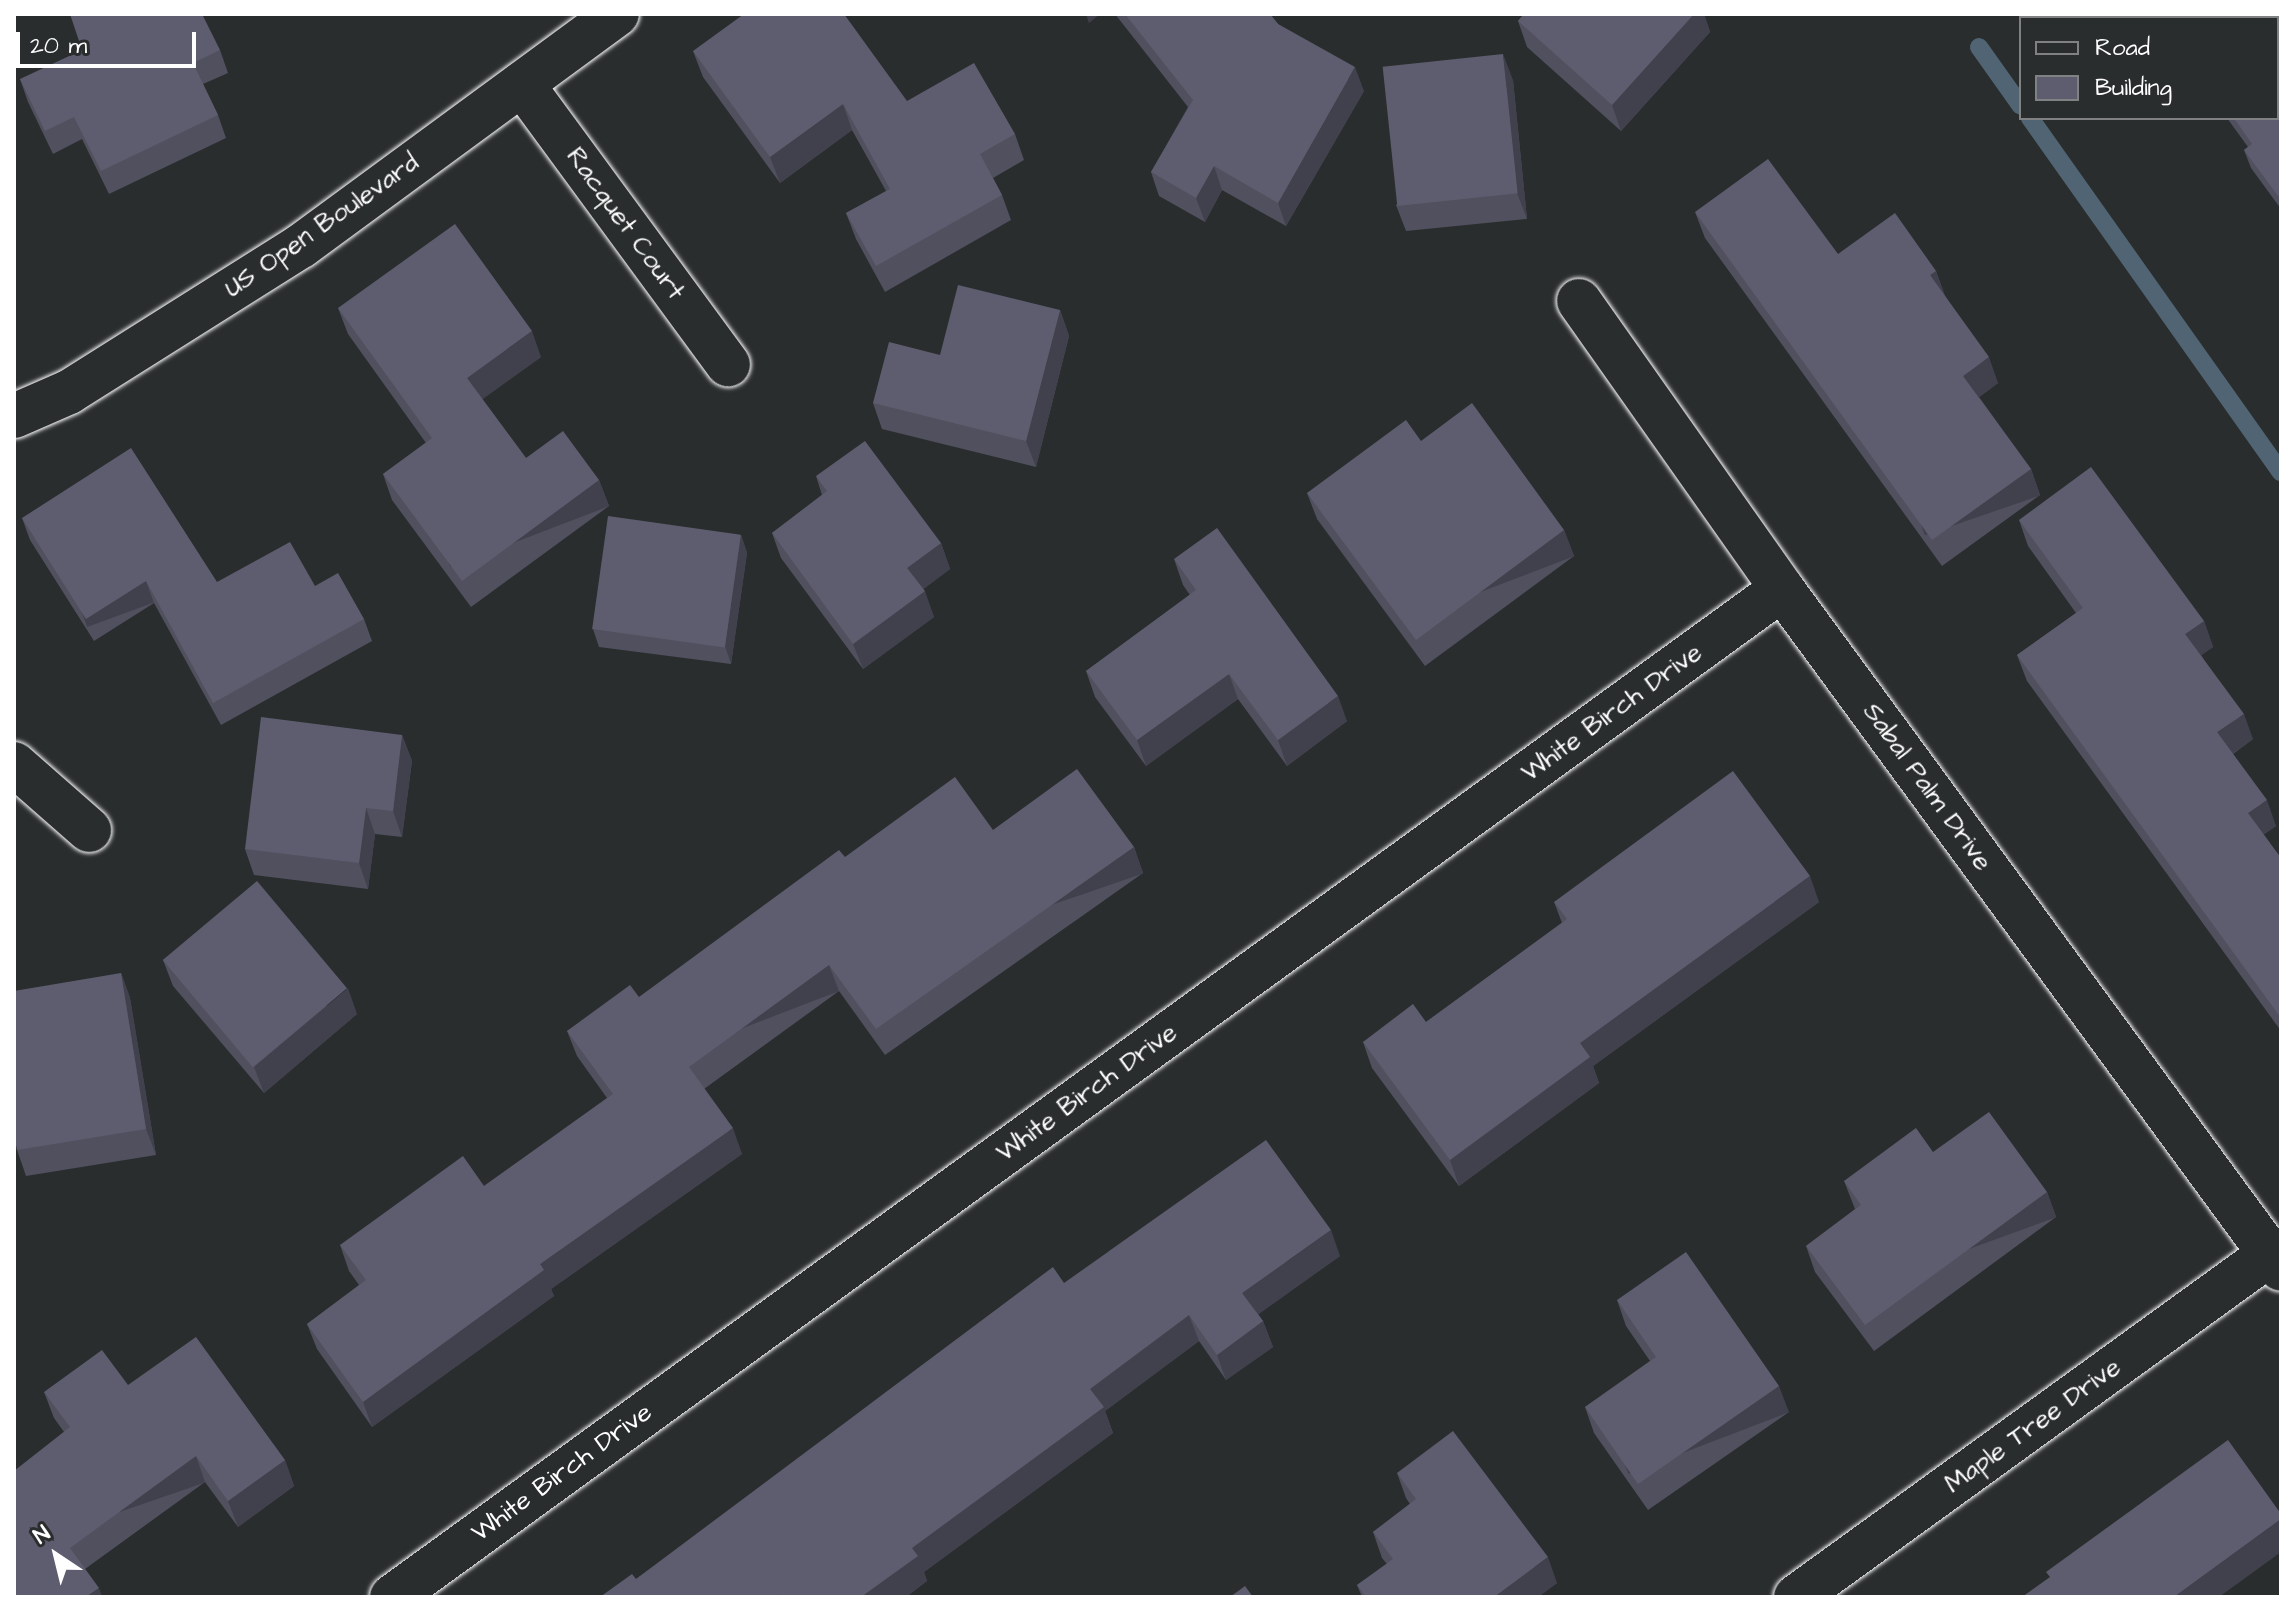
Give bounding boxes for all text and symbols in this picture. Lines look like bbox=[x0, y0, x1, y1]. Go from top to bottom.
scale bar bbox=[20, 16, 200, 66]
legend bbox=[2019, 16, 2279, 120]
text: 20 m bbox=[30, 29, 87, 63]
text: Road bbox=[2095, 31, 2150, 65]
text: Building bbox=[2095, 71, 2172, 105]
street label: Racquet Court bbox=[559, 142, 691, 306]
street label: US Open Boulevard bbox=[219, 147, 425, 305]
street label: White Birch Drive bbox=[1516, 637, 1708, 789]
street label: Sabal Palm Drive bbox=[1856, 697, 1998, 877]
street label: White Birch Drive bbox=[991, 1017, 1183, 1169]
street label: Maple Tree Drive bbox=[1939, 1352, 2127, 1500]
street label: White Birch Drive bbox=[466, 1397, 658, 1549]
north arrow bbox=[16, 1515, 96, 1595]
text: N bbox=[27, 1518, 56, 1552]

